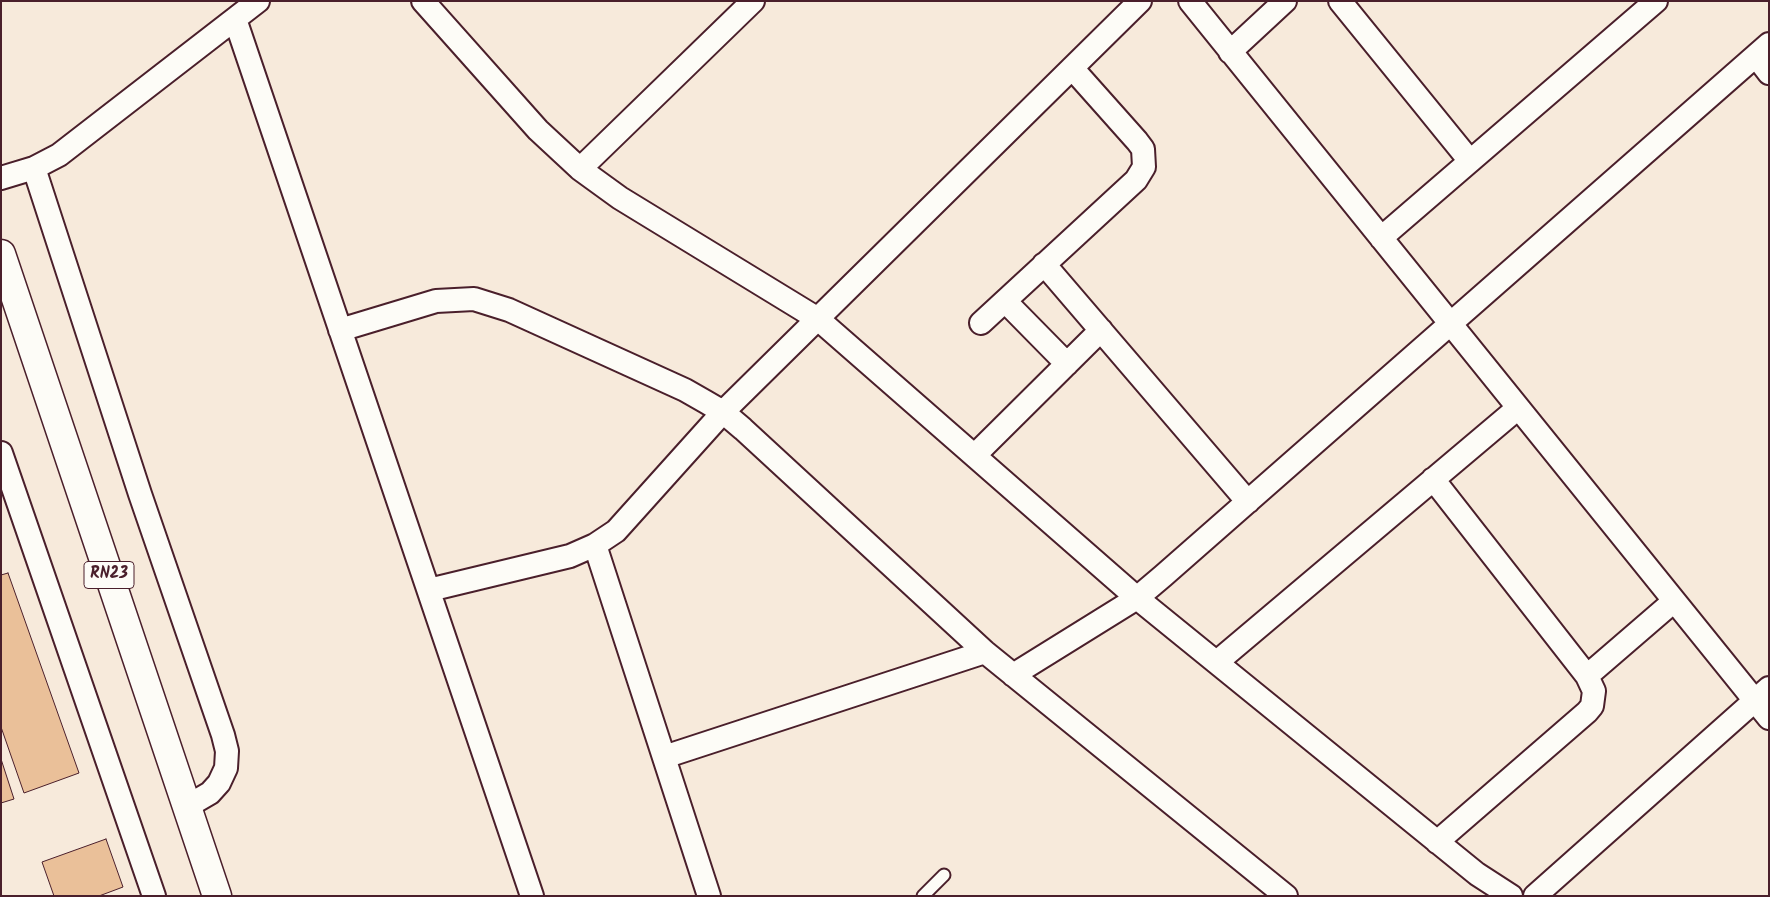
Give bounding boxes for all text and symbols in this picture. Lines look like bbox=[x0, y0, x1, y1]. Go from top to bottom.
road number: RN23 bbox=[84, 562, 134, 588]

